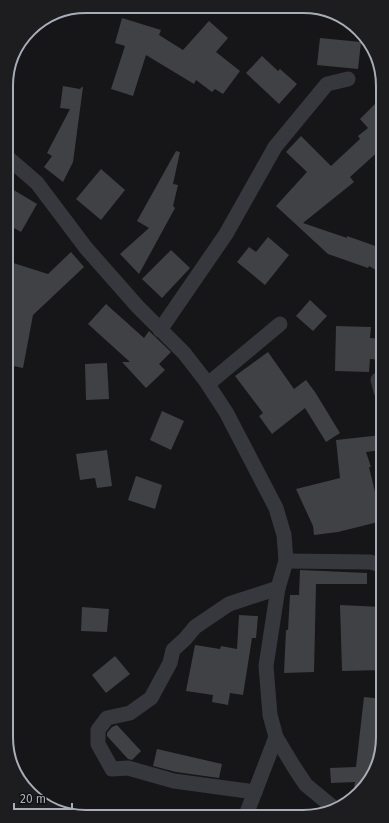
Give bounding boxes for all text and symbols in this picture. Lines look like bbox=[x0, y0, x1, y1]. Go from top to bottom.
scale bar bbox=[14, 785, 72, 811]
text: 20 m bbox=[20, 792, 46, 806]

